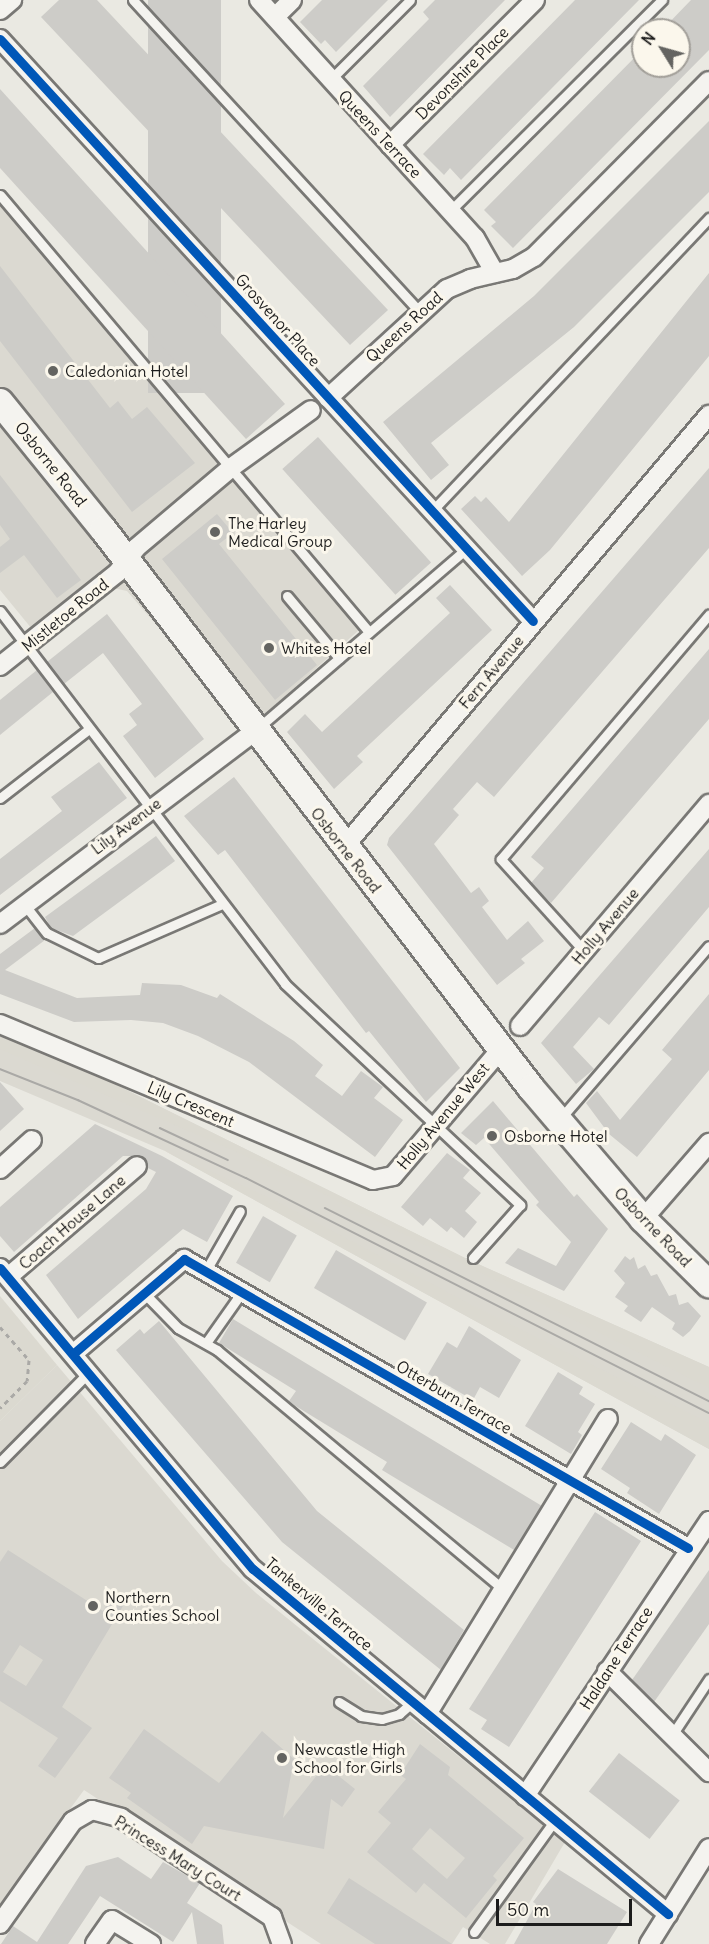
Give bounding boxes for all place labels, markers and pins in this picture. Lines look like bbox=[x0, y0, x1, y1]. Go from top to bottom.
place label: Caledonian Hotel bbox=[65, 361, 188, 381]
marker: Caledonian Hotel bbox=[46, 364, 60, 378]
place label: The Harley Medical Group bbox=[228, 513, 332, 551]
marker: The Harley Medical Group bbox=[206, 523, 224, 541]
place label: Whites Hotel bbox=[281, 638, 371, 658]
marker: Whites Hotel bbox=[262, 641, 276, 655]
place label: Osborne Hotel bbox=[504, 1126, 608, 1146]
marker: Osborne Hotel bbox=[485, 1129, 499, 1143]
place label: Northern Counties School bbox=[105, 1587, 219, 1625]
marker: Northern Counties School bbox=[86, 1599, 100, 1613]
place label: Newcastle High School for Girls bbox=[294, 1739, 405, 1777]
marker: Newcastle High School for Girls bbox=[275, 1751, 289, 1765]

